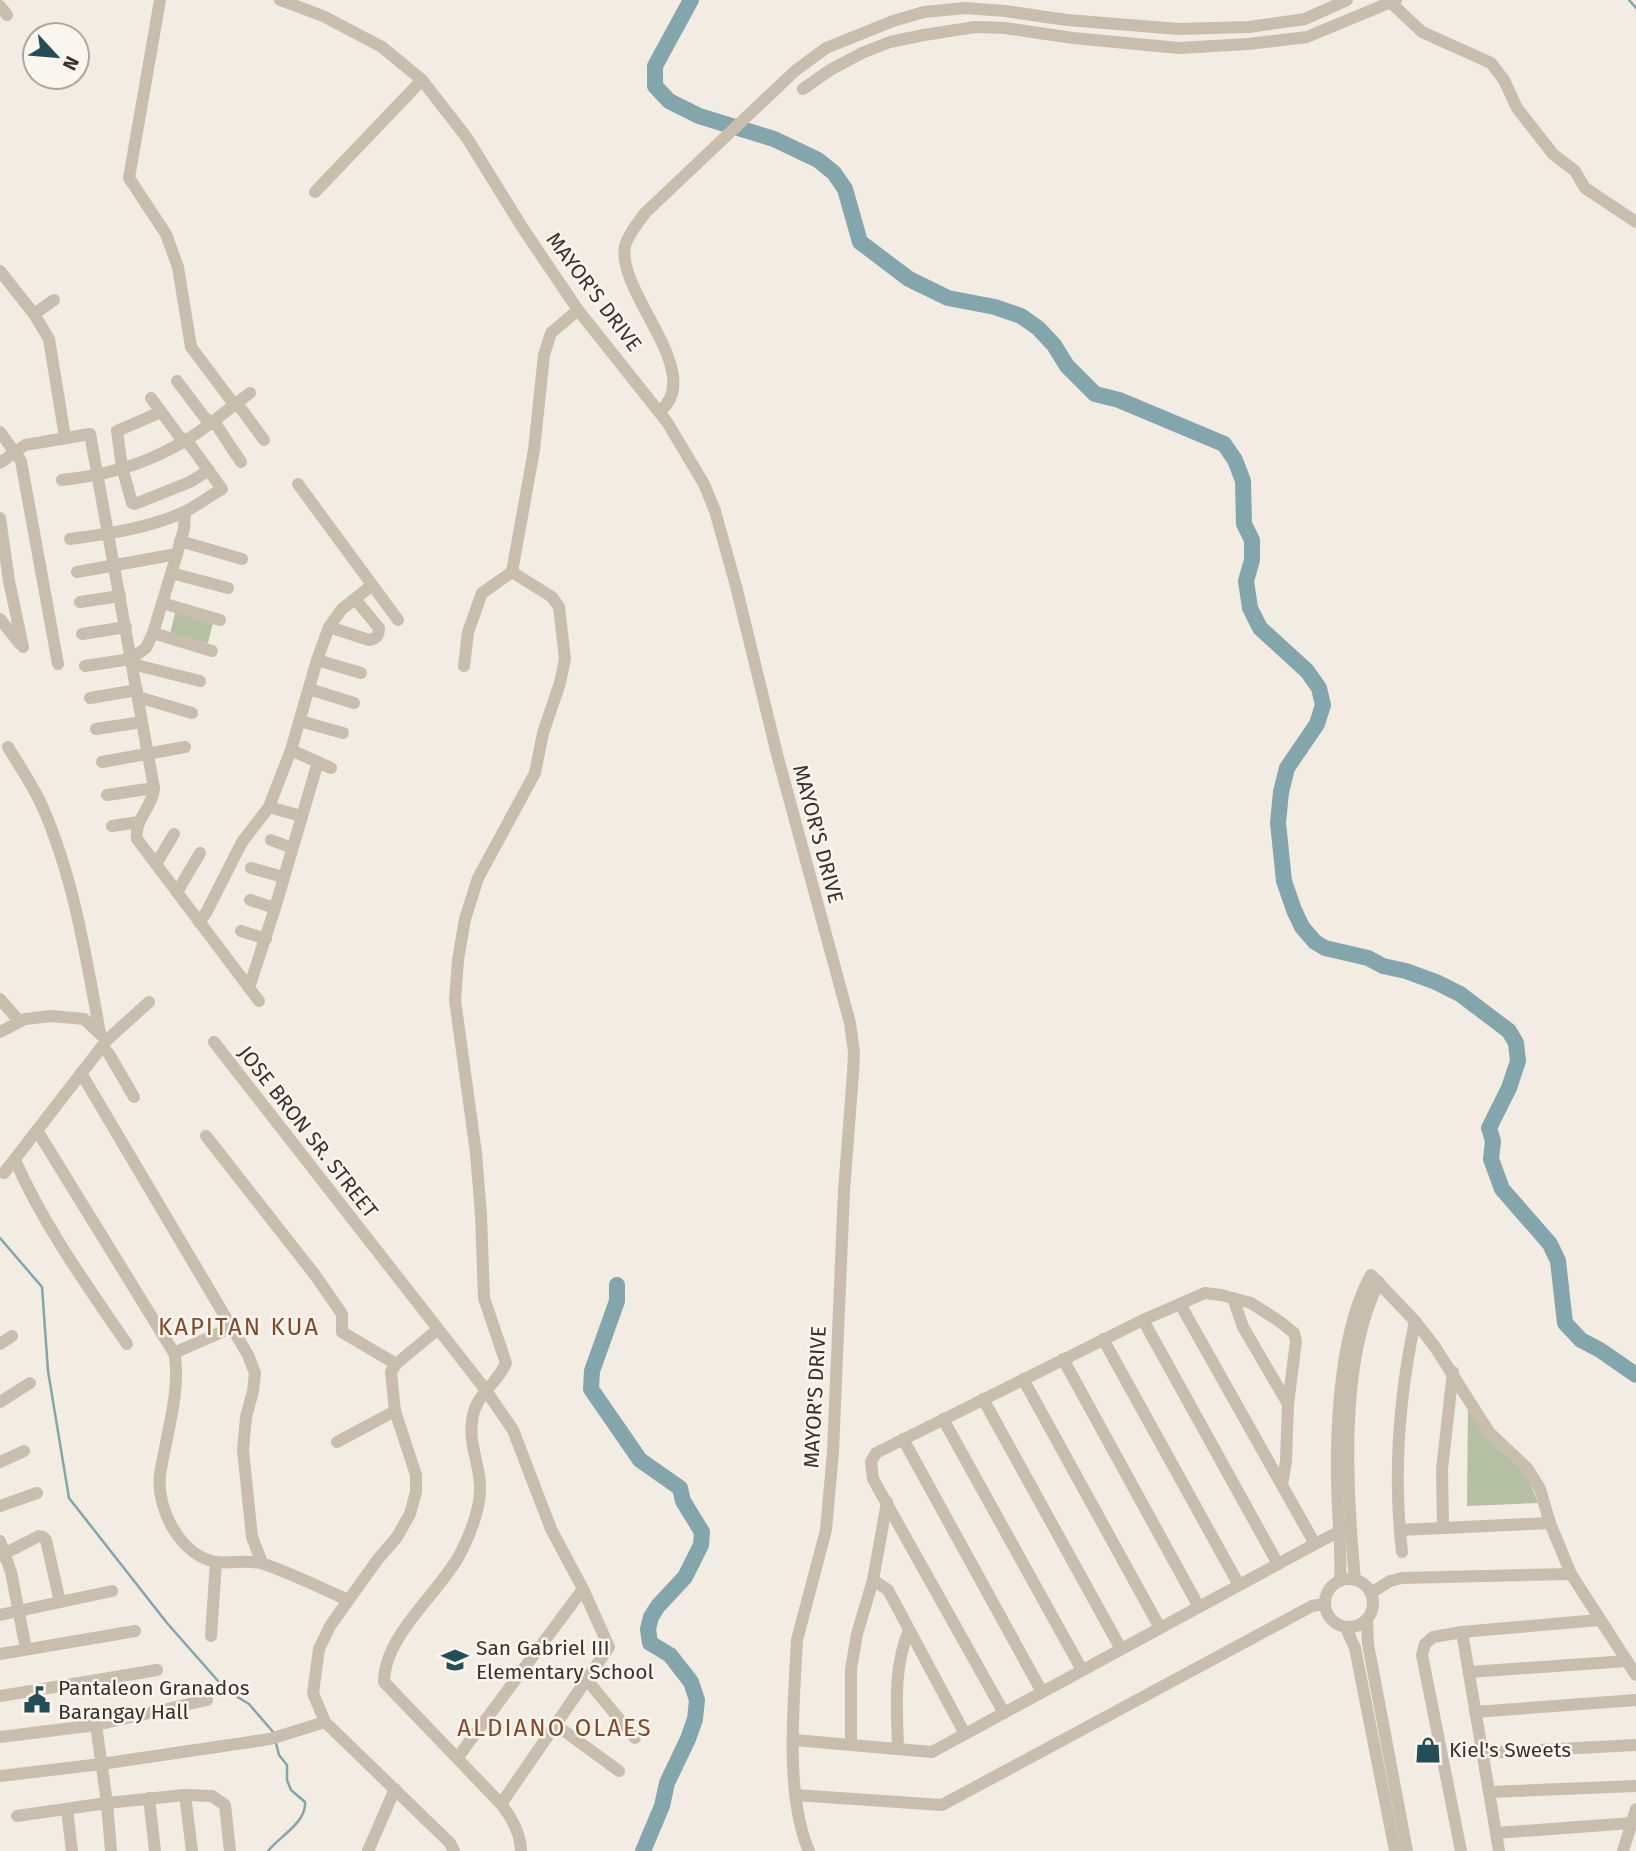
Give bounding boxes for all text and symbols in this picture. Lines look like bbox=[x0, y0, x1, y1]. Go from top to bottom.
north arrow bbox=[21, 21, 91, 91]
text: N bbox=[58, 53, 84, 74]
street label: MAYOR'S DRIVE bbox=[541, 227, 647, 357]
street label: MAYOR'S DRIVE bbox=[787, 762, 849, 906]
street label: JOSE BRON SR. STREET bbox=[233, 1041, 383, 1223]
district label: KAPITAN KUA bbox=[158, 1313, 320, 1341]
street label: MAYOR'S DRIVE bbox=[798, 1325, 832, 1469]
place label: San Gabriel III Elementary School bbox=[476, 1635, 654, 1685]
school or university icon: San Gabriel III Elementary School bbox=[440, 1645, 470, 1675]
place label: Pantaleon Granados Barangay Hall bbox=[58, 1675, 250, 1725]
public building icon: Pantaleon Granados Barangay Hall bbox=[22, 1685, 52, 1715]
district label: ALDIANO OLAES bbox=[457, 1714, 653, 1742]
shop icon: Kiel's Sweets bbox=[1413, 1735, 1443, 1765]
place label: Kiel's Sweets bbox=[1449, 1737, 1571, 1763]

